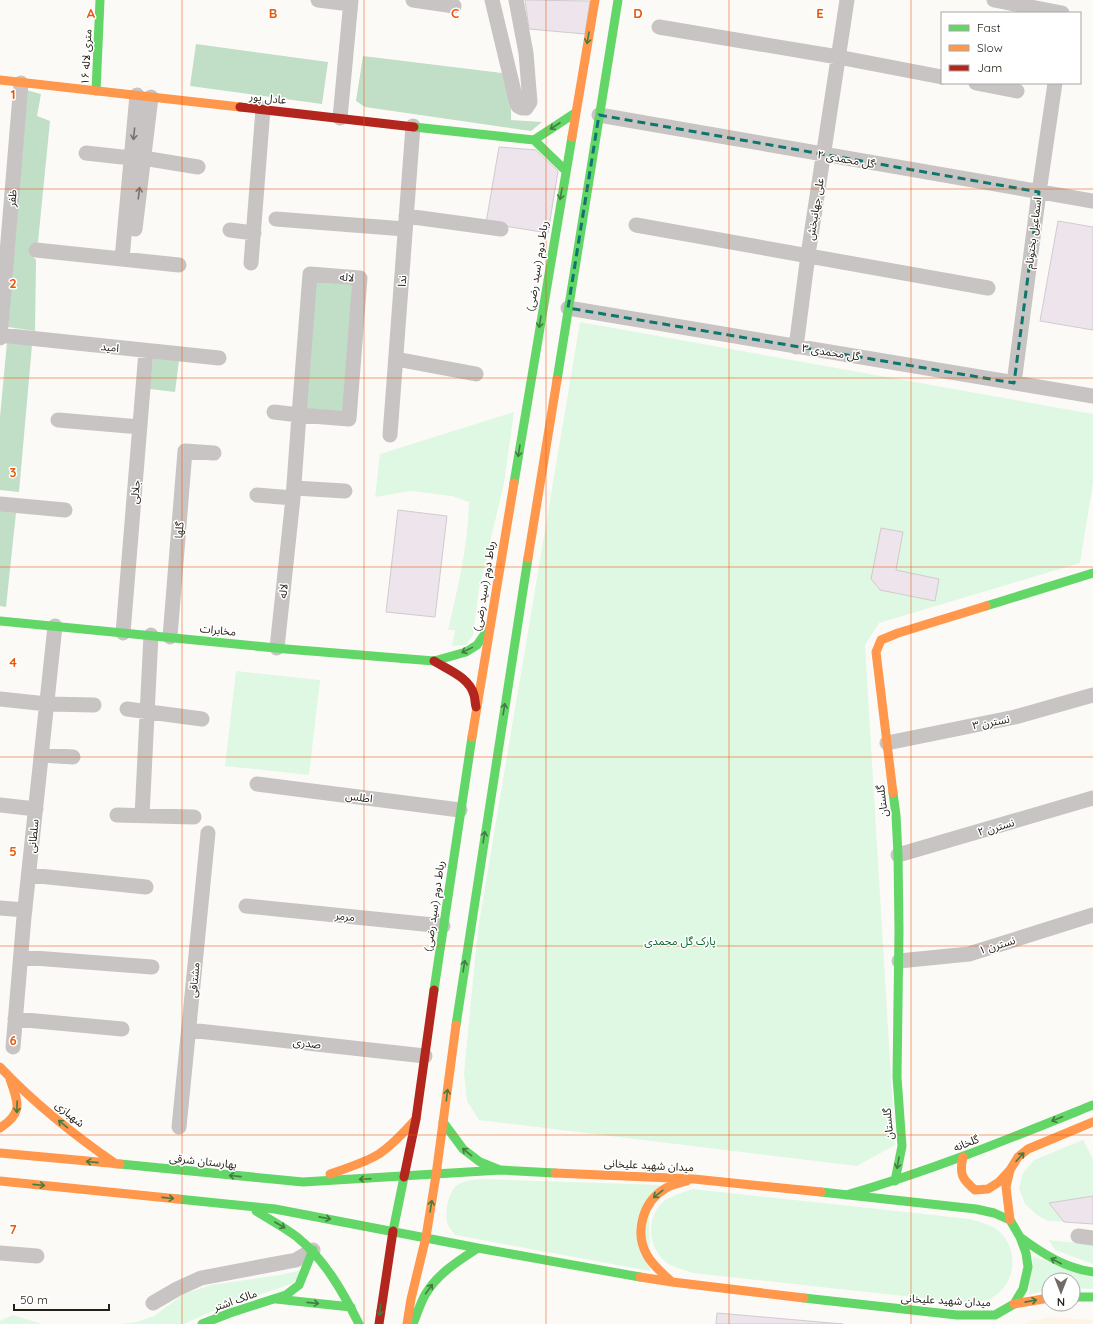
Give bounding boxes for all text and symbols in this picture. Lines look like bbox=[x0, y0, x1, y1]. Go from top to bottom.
text: A bbox=[87, 5, 96, 21]
text: B bbox=[269, 5, 277, 21]
text: C bbox=[451, 5, 459, 21]
text: D bbox=[633, 5, 643, 21]
text: E bbox=[816, 5, 824, 21]
legend bbox=[941, 12, 1081, 84]
text: Fast bbox=[977, 20, 1001, 35]
street label: ۱۶ متری لاله bbox=[78, 29, 94, 85]
one-way arrow bbox=[584, 32, 592, 45]
text: Slow bbox=[977, 40, 1003, 55]
text: Jam bbox=[977, 60, 1002, 75]
text: 1 bbox=[10, 86, 16, 102]
street label: عادل پور bbox=[248, 89, 288, 108]
one-way arrow bbox=[549, 122, 560, 130]
one-way arrow bbox=[130, 127, 137, 140]
street label: گل محمدی ۲ bbox=[816, 147, 876, 171]
street label: علی جهانبخش bbox=[803, 176, 827, 241]
one-way arrow bbox=[135, 187, 143, 200]
one-way arrow bbox=[557, 187, 565, 200]
street label: ظفر bbox=[4, 189, 20, 208]
street label: اسماعیل بختونام bbox=[1022, 196, 1045, 270]
street label: رباط دوم (سید رضی) bbox=[523, 220, 552, 312]
street label: لاله bbox=[339, 269, 355, 285]
text: 2 bbox=[9, 275, 17, 291]
street label: ندا bbox=[395, 275, 409, 287]
one-way arrow bbox=[536, 315, 544, 328]
street label: امید bbox=[100, 339, 120, 355]
street label: گل محمدی ۳ bbox=[801, 341, 861, 364]
one-way arrow bbox=[514, 444, 522, 457]
text: 3 bbox=[10, 464, 17, 480]
street label: جلالی bbox=[127, 479, 143, 505]
street label: گلها bbox=[171, 521, 187, 539]
street label: رباط دوم (سید رضی) bbox=[470, 540, 499, 632]
street label: لاله bbox=[275, 583, 291, 599]
street label: مخابرات bbox=[199, 621, 237, 639]
one-way arrow bbox=[462, 647, 474, 654]
text: 4 bbox=[9, 654, 17, 670]
one-way arrow bbox=[500, 703, 508, 716]
street label: نسترن ۳ bbox=[971, 712, 1011, 732]
street label: گلستان bbox=[873, 784, 891, 818]
street label: اطلس bbox=[345, 788, 373, 806]
street label: نسترن ۲ bbox=[976, 815, 1016, 839]
street label: سلطانی bbox=[24, 818, 42, 854]
one-way arrow bbox=[480, 831, 488, 844]
text: 5 bbox=[9, 843, 17, 859]
street label: رباط دوم (سید رضی) bbox=[421, 860, 448, 952]
street label: مرمر bbox=[333, 908, 356, 924]
street label: نسترن ۱ bbox=[977, 933, 1017, 957]
park label: پارک گل محمدی bbox=[644, 934, 716, 949]
one-way arrow bbox=[460, 960, 468, 973]
street label: مشتاقی bbox=[185, 962, 203, 998]
text: 6 bbox=[9, 1032, 17, 1048]
street label: صدری bbox=[292, 1035, 322, 1051]
one-way arrow bbox=[443, 1089, 451, 1102]
street label: شهبازی bbox=[53, 1098, 88, 1130]
one-way arrow bbox=[13, 1100, 21, 1113]
street label: گلستان bbox=[880, 1107, 896, 1141]
one-way arrow bbox=[1051, 1116, 1063, 1124]
one-way arrow bbox=[57, 1120, 68, 1129]
street label: گلخانه bbox=[951, 1132, 981, 1154]
one-way arrow bbox=[462, 1147, 473, 1156]
street label: بهارستان شرقی bbox=[169, 1151, 237, 1172]
one-way arrow bbox=[1015, 1152, 1025, 1162]
street label: میدان شهید علیخانی bbox=[604, 1156, 695, 1174]
one-way arrow bbox=[894, 1156, 902, 1169]
one-way arrow bbox=[86, 1158, 99, 1166]
one-way arrow bbox=[229, 1172, 242, 1180]
one-way arrow bbox=[359, 1175, 372, 1182]
one-way arrow bbox=[32, 1181, 45, 1188]
one-way arrow bbox=[653, 1190, 664, 1199]
one-way arrow bbox=[161, 1194, 174, 1202]
one-way arrow bbox=[427, 1200, 435, 1213]
one-way arrow bbox=[318, 1214, 331, 1222]
text: 7 bbox=[9, 1221, 17, 1237]
one-way arrow bbox=[274, 1221, 286, 1229]
one-way arrow bbox=[1050, 1257, 1062, 1264]
north arrow bbox=[1041, 1272, 1081, 1312]
one-way arrow bbox=[425, 1284, 434, 1295]
scale bar bbox=[14, 1286, 109, 1312]
street label: مالک اشتر bbox=[210, 1286, 259, 1314]
street label: میدان شهید علیخانی bbox=[901, 1291, 992, 1309]
text: 50 m bbox=[20, 1292, 48, 1307]
text: N bbox=[1057, 1295, 1065, 1309]
one-way arrow bbox=[1025, 1297, 1038, 1305]
one-way arrow bbox=[306, 1299, 319, 1306]
one-way arrow bbox=[377, 1304, 384, 1317]

